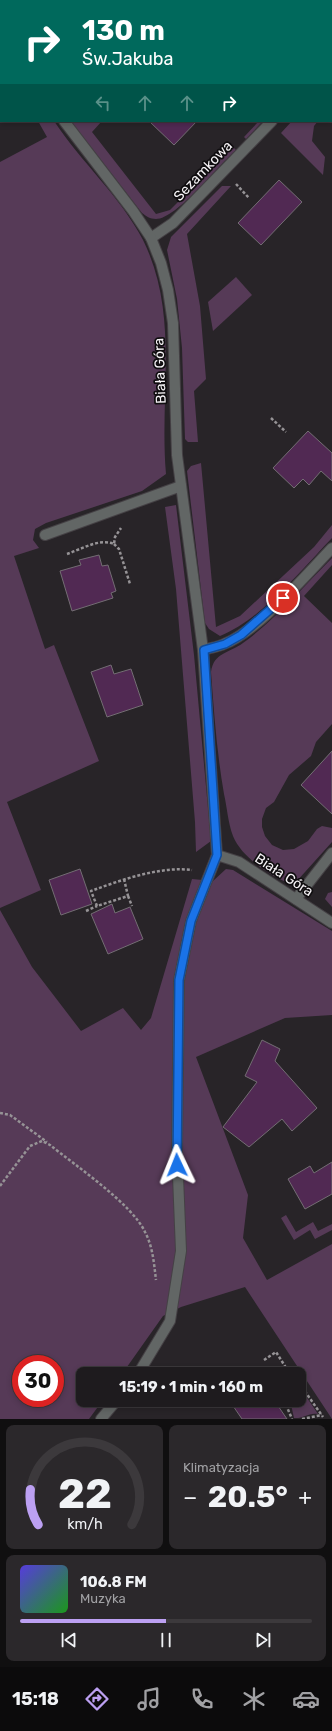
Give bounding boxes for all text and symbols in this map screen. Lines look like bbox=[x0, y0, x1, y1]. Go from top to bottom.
text: 130 m bbox=[82, 14, 165, 47]
icon: right bbox=[16, 16, 68, 68]
text: Św.Jakuba bbox=[82, 48, 173, 70]
icon: left bbox=[92, 92, 114, 114]
icon: ahead bbox=[134, 92, 156, 114]
icon: ahead bbox=[176, 92, 198, 114]
icon: right bbox=[218, 92, 240, 114]
street label: Sezamkowa bbox=[170, 137, 236, 205]
street label: Biała Góra bbox=[150, 338, 170, 404]
pin bbox=[266, 581, 300, 615]
icon: arrive bbox=[272, 587, 294, 609]
street label: Biała Góra bbox=[252, 850, 316, 900]
position arrow bbox=[156, 1144, 198, 1186]
speed limit sign: 30 bbox=[12, 1355, 64, 1407]
text: 15:19 · 1 min · 160 m bbox=[119, 1378, 263, 1396]
text: Klimatyzacja bbox=[183, 1460, 259, 1475]
text: 22 bbox=[57, 1469, 112, 1518]
text: 20.5° bbox=[208, 1479, 288, 1515]
text: − bbox=[183, 1484, 197, 1511]
text: + bbox=[298, 1484, 312, 1511]
text: km/h bbox=[67, 1516, 102, 1533]
text: 106.8 FM bbox=[80, 1573, 147, 1591]
text: Muzyka bbox=[80, 1591, 126, 1606]
icon: previous bbox=[58, 1629, 80, 1651]
icon: pause bbox=[155, 1629, 177, 1651]
icon: next bbox=[252, 1629, 274, 1651]
icon: directions bbox=[83, 1685, 111, 1713]
icon: music bbox=[135, 1685, 163, 1713]
icon: phone bbox=[188, 1685, 216, 1713]
icon: climate bbox=[240, 1685, 268, 1713]
icon: car bbox=[292, 1685, 320, 1713]
text: 15:18 bbox=[12, 1688, 59, 1710]

